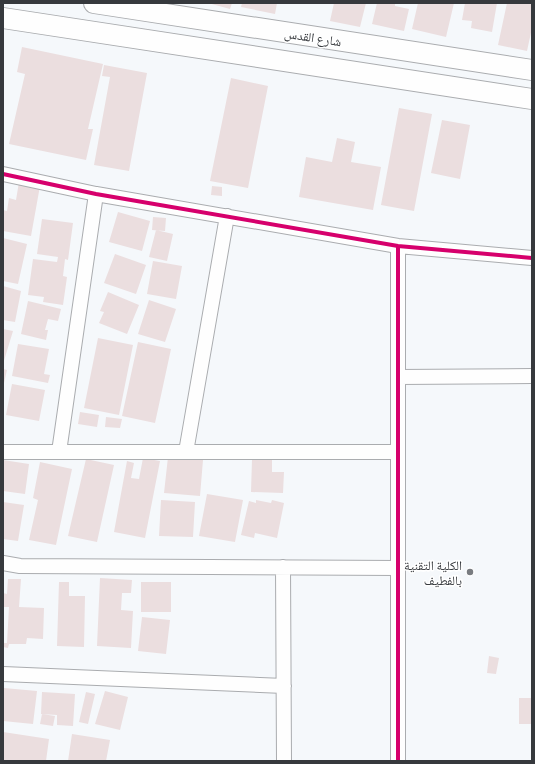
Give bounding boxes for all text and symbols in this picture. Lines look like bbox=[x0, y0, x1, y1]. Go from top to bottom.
street label: شارع القدس bbox=[283, 24, 343, 51]
place label: الكلية التقنية بالفطيف bbox=[404, 556, 462, 589]
marker: الكلية التقنية بالفطيف bbox=[465, 567, 475, 577]

